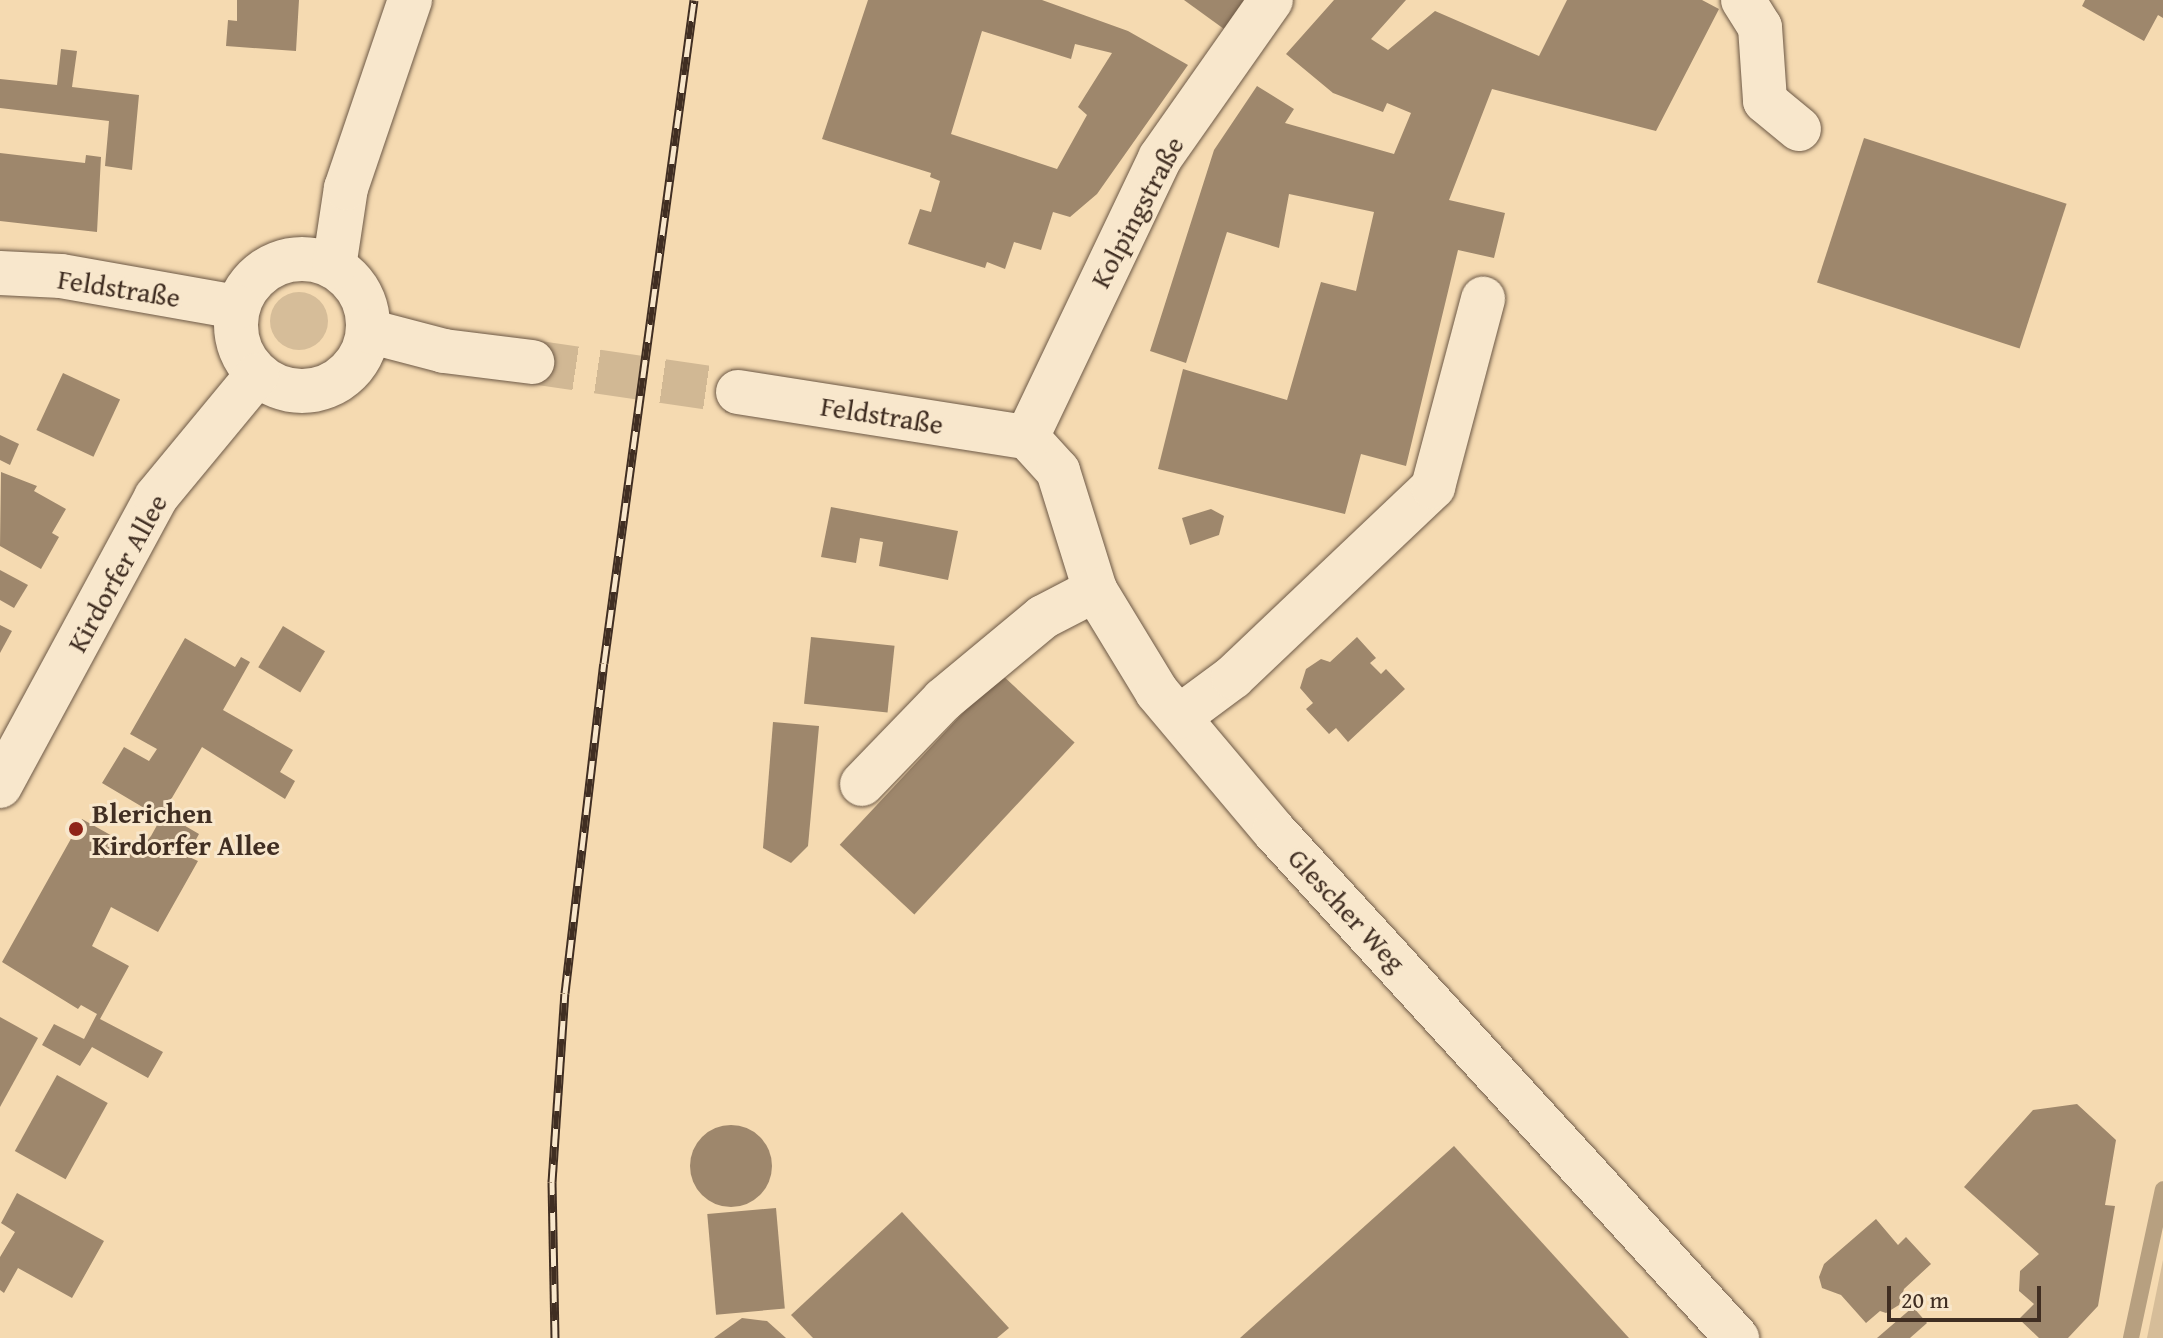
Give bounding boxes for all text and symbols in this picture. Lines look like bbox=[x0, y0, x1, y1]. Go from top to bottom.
street label: Kolpingstraße bbox=[1083, 131, 1191, 293]
street label: Feldstraße bbox=[55, 262, 183, 314]
street label: Feldstraße bbox=[818, 389, 946, 441]
street label: Kirdorfer Allee bbox=[60, 488, 174, 658]
place label: Blerichen Kirdorfer Allee bbox=[92, 796, 280, 862]
marker: Blerichen Kirdorfer Allee bbox=[67, 820, 85, 838]
street label: Glescher Weg bbox=[1281, 841, 1413, 979]
scale bar bbox=[1891, 1270, 2045, 1320]
text: 20 m bbox=[1901, 1282, 1949, 1317]

